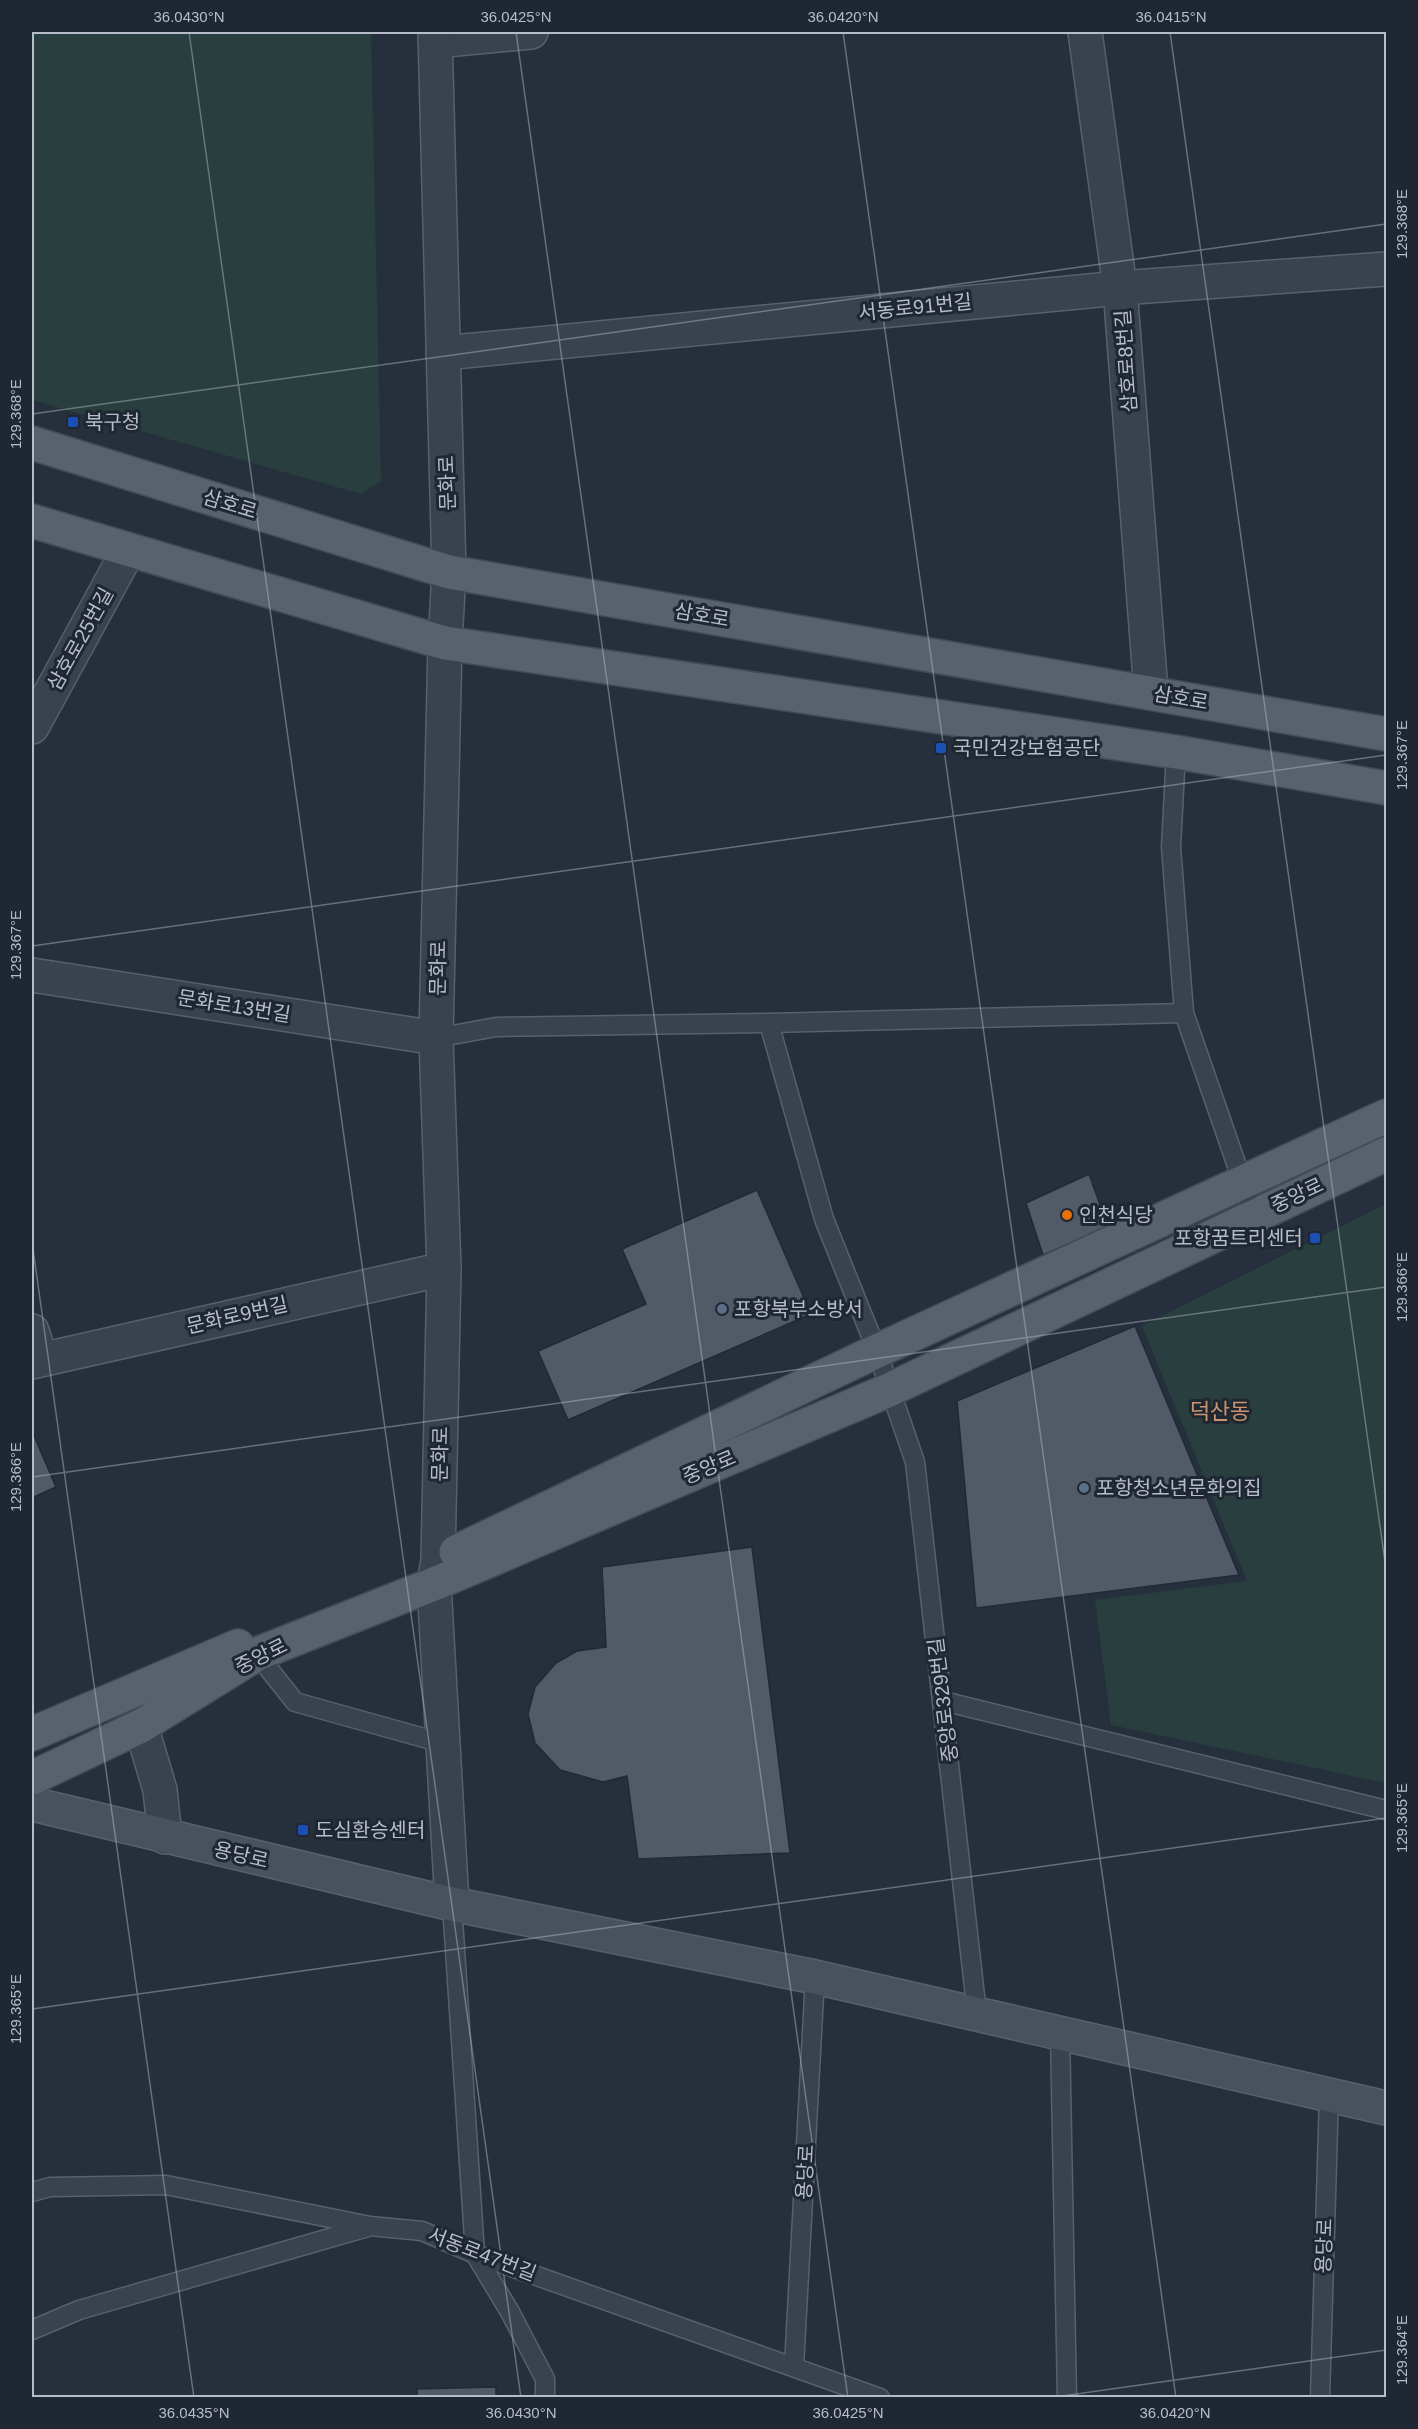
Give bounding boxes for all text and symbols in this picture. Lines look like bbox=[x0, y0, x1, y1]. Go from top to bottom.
text: 36.0430°N bbox=[153, 8, 225, 25]
text: 36.0425°N bbox=[480, 8, 552, 25]
text: 36.0420°N bbox=[807, 8, 879, 25]
text: 36.0415°N bbox=[1135, 8, 1207, 25]
text: 129.368°E bbox=[1393, 189, 1410, 259]
street label: 서동로91번길 bbox=[857, 290, 973, 324]
street label: 삼호로8번길 bbox=[1111, 309, 1141, 413]
text: 129.368°E bbox=[7, 379, 24, 449]
place label: 북구청 bbox=[85, 411, 140, 433]
marker: 북구청 bbox=[66, 415, 80, 429]
street label: 문화로 bbox=[435, 455, 459, 511]
street label: 삼호로 bbox=[200, 485, 260, 523]
street label: 삼호로25번길 bbox=[43, 584, 117, 694]
street label: 삼호로 bbox=[673, 599, 731, 631]
street label: 삼호로 bbox=[1152, 682, 1210, 714]
text: 129.367°E bbox=[1393, 720, 1410, 790]
place label: 국민건강보험공단 bbox=[953, 737, 1100, 759]
marker: 국민건강보험공단 bbox=[934, 741, 948, 755]
text: 129.367°E bbox=[7, 910, 24, 980]
street label: 문화로 bbox=[427, 940, 449, 996]
street label: 문화로13번길 bbox=[176, 986, 292, 1026]
street label: 중앙로 bbox=[1267, 1173, 1327, 1217]
place label: 인천식당 bbox=[1079, 1204, 1153, 1226]
marker: 인천식당 bbox=[1060, 1208, 1074, 1222]
place label: 포항꿈트리센터 bbox=[1174, 1227, 1303, 1249]
marker: 포항꿈트리센터 bbox=[1308, 1231, 1322, 1245]
text: 129.366°E bbox=[1393, 1252, 1410, 1322]
street label: 문화로9번길 bbox=[184, 1293, 290, 1337]
place label: 포항북부소방서 bbox=[734, 1298, 863, 1320]
marker: 포항북부소방서 bbox=[715, 1302, 729, 1316]
district label: 덕산동 bbox=[1190, 1399, 1250, 1424]
street label: 문화로 bbox=[429, 1426, 451, 1482]
text: 129.366°E bbox=[7, 1442, 24, 1512]
street label: 중앙로 bbox=[679, 1446, 739, 1488]
place label: 포항청소년문화의집 bbox=[1096, 1477, 1262, 1499]
marker: 포항청소년문화의집 bbox=[1077, 1481, 1091, 1495]
street label: 중앙로 bbox=[231, 1634, 291, 1678]
street label: 중앙로329번길 bbox=[924, 1636, 962, 1764]
text: 129.365°E bbox=[1393, 1783, 1410, 1853]
place label: 도심환승센터 bbox=[315, 1819, 425, 1841]
marker: 도심환승센터 bbox=[296, 1823, 310, 1837]
street label: 용당로 bbox=[212, 1838, 270, 1872]
text: 129.365°E bbox=[7, 1974, 24, 2044]
street label: 용당로 bbox=[793, 2144, 817, 2200]
street label: 용당로 bbox=[1312, 2218, 1336, 2274]
street label: 서동로47번길 bbox=[425, 2223, 539, 2285]
text: 129.364°E bbox=[1393, 2315, 1410, 2385]
text: 36.0435°N bbox=[158, 2404, 230, 2421]
text: 36.0430°N bbox=[485, 2404, 557, 2421]
text: 36.0425°N bbox=[812, 2404, 884, 2421]
text: 36.0420°N bbox=[1139, 2404, 1211, 2421]

